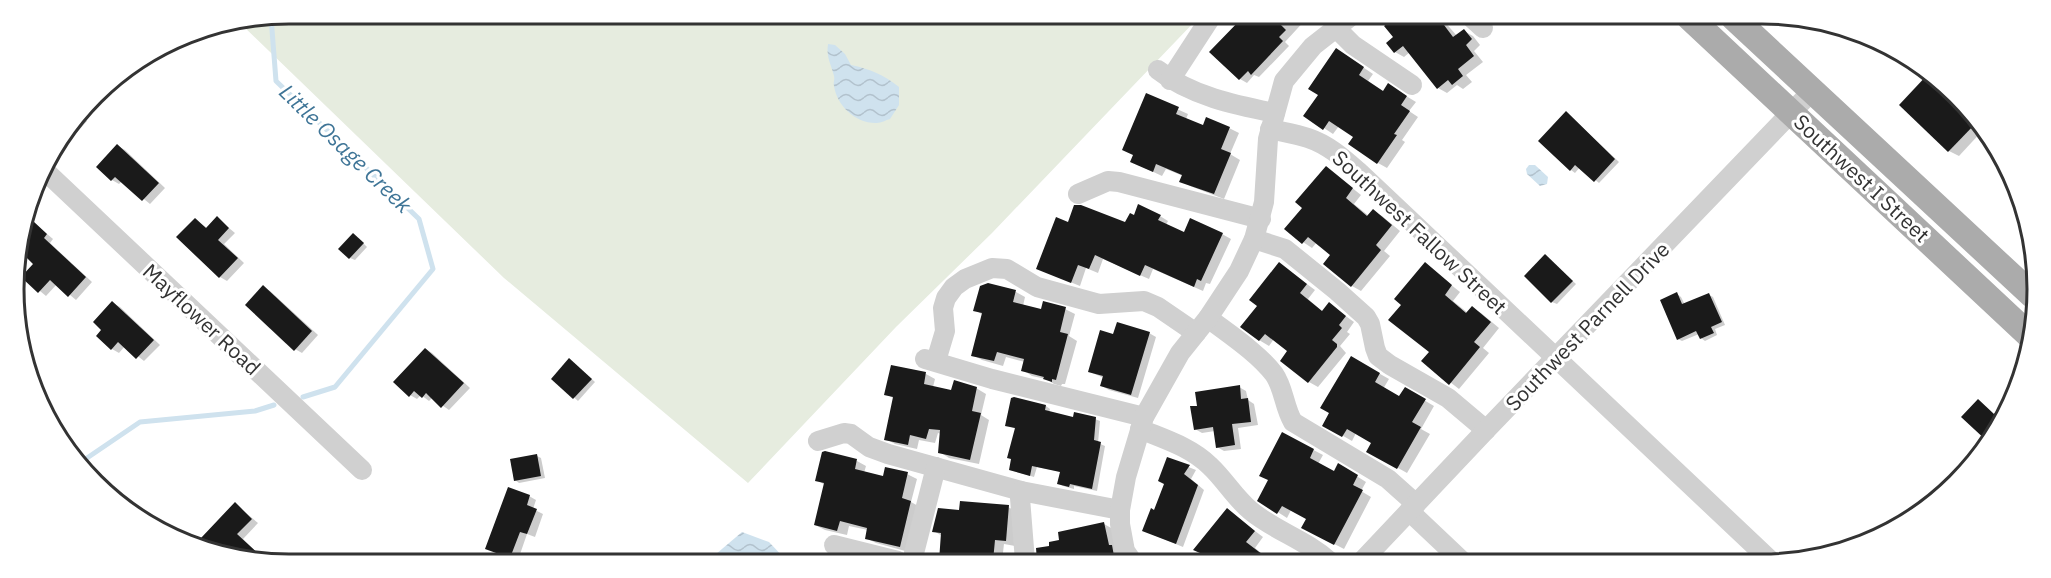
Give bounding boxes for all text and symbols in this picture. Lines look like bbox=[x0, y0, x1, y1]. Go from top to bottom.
water label: Little Osage Creek bbox=[274, 77, 419, 219]
street label: Southwest I Street bbox=[1788, 108, 1936, 248]
street label: Southwest Fallow Street bbox=[1327, 144, 1513, 320]
street label: Southwest Parnell Drive bbox=[1499, 235, 1675, 417]
street label: Mayflower Road bbox=[137, 257, 267, 381]

